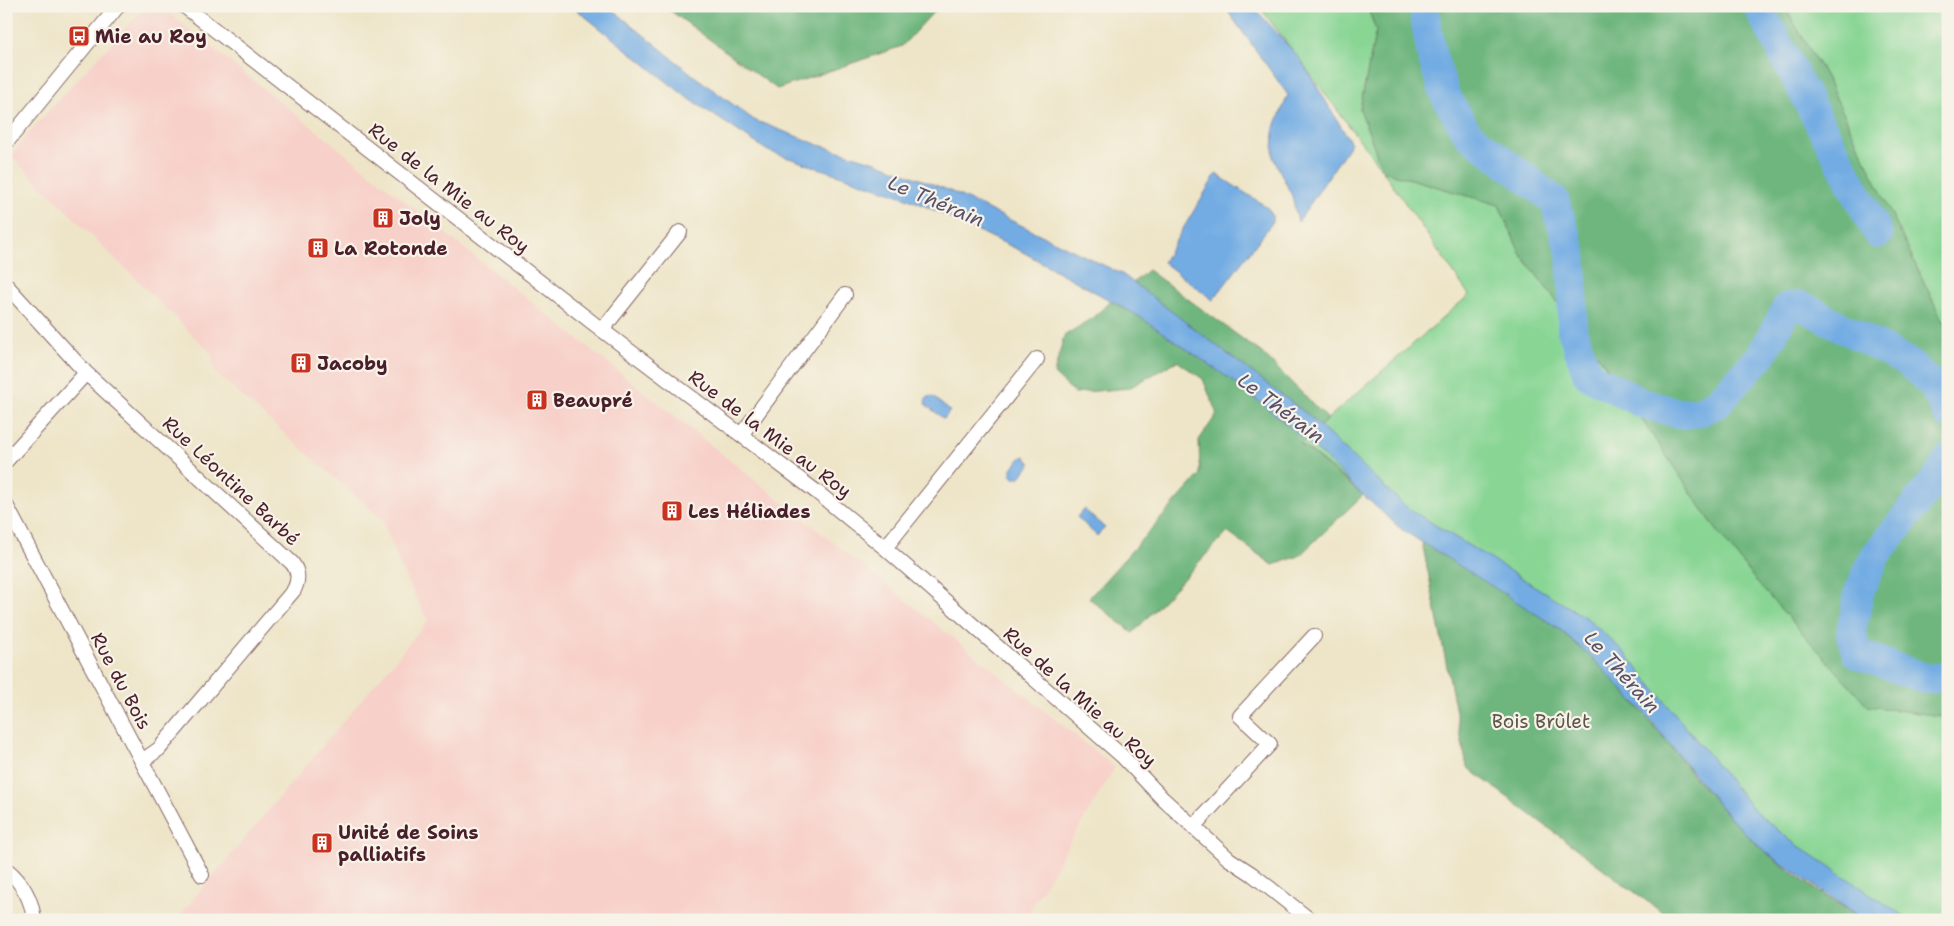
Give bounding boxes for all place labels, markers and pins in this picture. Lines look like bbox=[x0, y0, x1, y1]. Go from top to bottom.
bus stop icon: Mie au Roy bbox=[67, 24, 91, 48]
place label: Mie au Roy bbox=[95, 24, 207, 49]
building icon: Joly bbox=[371, 206, 395, 230]
place label: Joly bbox=[399, 206, 441, 231]
building icon: La Rotonde bbox=[306, 236, 330, 260]
place label: La Rotonde bbox=[334, 236, 448, 261]
building icon: Jacoby bbox=[289, 351, 313, 375]
place label: Jacoby bbox=[317, 351, 388, 376]
building icon: Beaupré bbox=[525, 388, 549, 412]
place label: Beaupré bbox=[553, 388, 633, 413]
building icon: Les Héliades bbox=[660, 499, 684, 523]
place label: Les Héliades bbox=[688, 499, 811, 524]
place label: Unité de Soins palliatifs bbox=[338, 820, 478, 867]
building icon: Unité de Soins palliatifs bbox=[310, 831, 334, 855]

